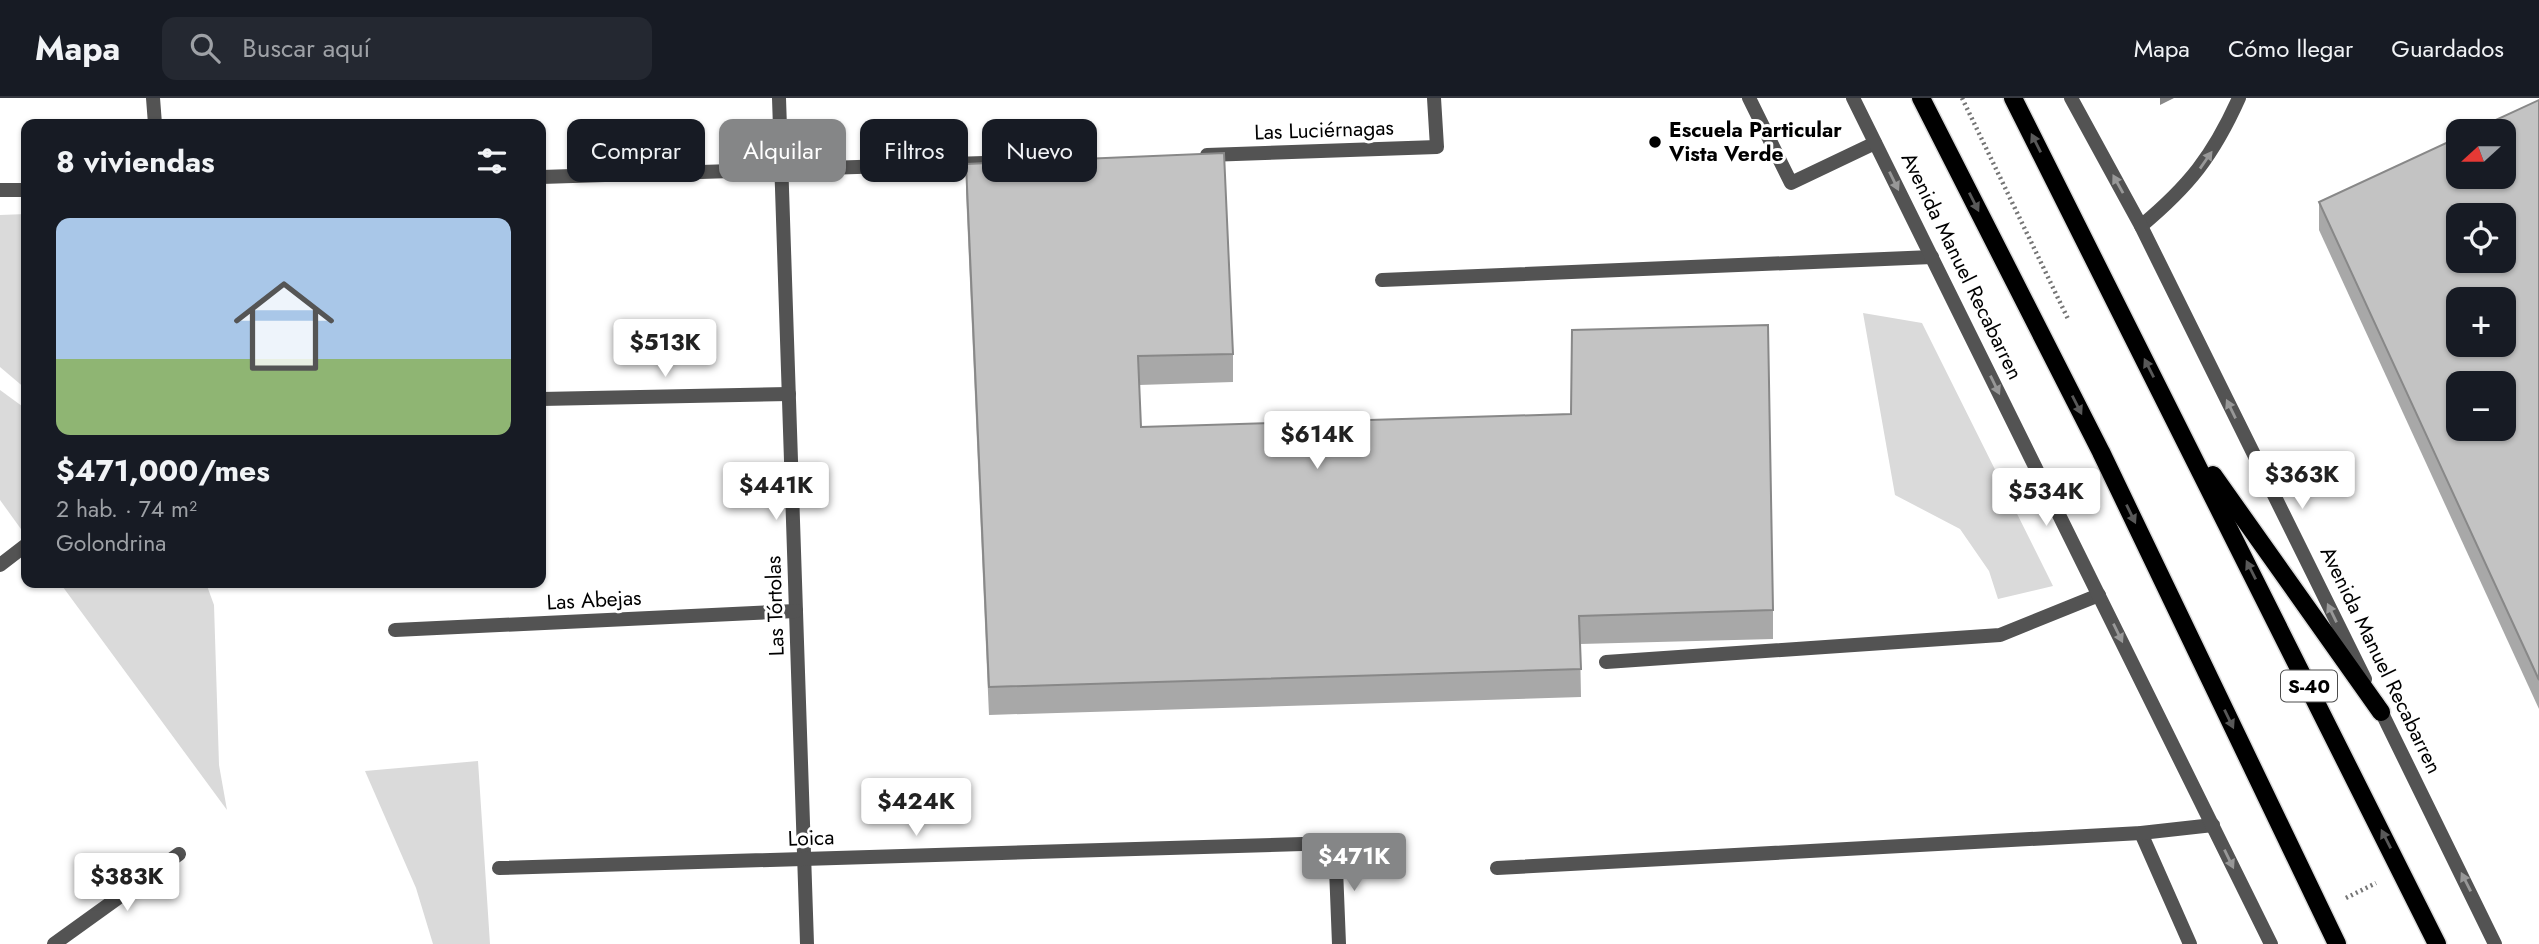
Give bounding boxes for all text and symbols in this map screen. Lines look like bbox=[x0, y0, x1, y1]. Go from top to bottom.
search box bbox=[162, 17, 652, 80]
text: Mapa bbox=[35, 25, 120, 72]
icon: search bbox=[186, 29, 224, 67]
text: Buscar aquí bbox=[242, 29, 370, 67]
text: Mapa bbox=[2134, 31, 2190, 66]
text: Cómo llegar bbox=[2228, 31, 2353, 66]
text: Guardados bbox=[2391, 31, 2504, 66]
street label: Las Luciérnagas bbox=[1254, 113, 1394, 147]
place label: Escuela Particular Vista Verde bbox=[1668, 115, 1842, 169]
chip: Comprar bbox=[567, 119, 705, 182]
chip: Alquilar bbox=[719, 119, 846, 182]
chip: Filtros bbox=[860, 119, 968, 182]
chip: Nuevo bbox=[982, 119, 1097, 182]
north arrow bbox=[2446, 119, 2516, 189]
map controls bbox=[2446, 119, 2516, 441]
one-way arrow bbox=[2030, 133, 2041, 153]
marker: Escuela Particular Vista Verde bbox=[1647, 134, 1663, 150]
text: 8 viviendas bbox=[56, 140, 215, 183]
icon: filters bbox=[473, 142, 511, 180]
street label: Avenida Manuel Recabarren bbox=[1894, 147, 2030, 385]
one-way arrow bbox=[2199, 151, 2213, 169]
one-way arrow bbox=[1889, 171, 1900, 191]
one-way arrow bbox=[2112, 174, 2124, 194]
one-way arrow bbox=[1968, 193, 1980, 212]
button: locate bbox=[2446, 203, 2516, 273]
icon: home bbox=[221, 263, 347, 389]
button: + bbox=[2446, 287, 2516, 357]
pin: $513K bbox=[616, 320, 714, 379]
text: $513K bbox=[629, 325, 701, 359]
one-way arrow bbox=[2144, 358, 2155, 378]
button: − bbox=[2446, 371, 2516, 441]
one-way arrow bbox=[1990, 375, 2001, 395]
one-way arrow bbox=[2072, 395, 2083, 415]
one-way arrow bbox=[2226, 399, 2237, 419]
pin: $614K bbox=[1268, 412, 1366, 471]
text: $614K bbox=[1280, 417, 1354, 451]
text: $471,000/mes bbox=[56, 449, 270, 492]
pin: $363K bbox=[2253, 452, 2351, 511]
text: $363K bbox=[2265, 457, 2339, 491]
pin: $441K bbox=[727, 462, 825, 522]
text: $441K bbox=[739, 468, 813, 502]
pin: $534K bbox=[1997, 468, 2095, 528]
text: $534K bbox=[2008, 474, 2084, 508]
text: 2 hab. · 74 m² bbox=[56, 492, 197, 526]
one-way arrow bbox=[2125, 504, 2136, 524]
text: Golondrina bbox=[56, 526, 166, 560]
street label: Avenida Manuel Recabarren bbox=[2313, 541, 2449, 779]
street label: Las Tórtolas bbox=[758, 555, 792, 657]
one-way arrow bbox=[2245, 560, 2256, 580]
street label: Las Abejas bbox=[546, 583, 642, 617]
one-way arrow bbox=[2327, 603, 2338, 623]
one-way arrow bbox=[2112, 623, 2123, 643]
road number: S-40 bbox=[2281, 670, 2337, 702]
one-way arrow bbox=[2223, 709, 2235, 729]
pin: $424K bbox=[867, 778, 965, 838]
text: $424K bbox=[877, 784, 955, 818]
street label: Loica bbox=[787, 822, 835, 854]
one-way arrow bbox=[2381, 829, 2392, 849]
pin: $471K bbox=[1305, 834, 1403, 893]
text: $471K bbox=[1318, 839, 1390, 873]
one-way arrow bbox=[2224, 849, 2235, 869]
pin: $383K bbox=[78, 854, 176, 913]
text: $383K bbox=[90, 859, 164, 893]
one-way arrow bbox=[2461, 872, 2472, 892]

